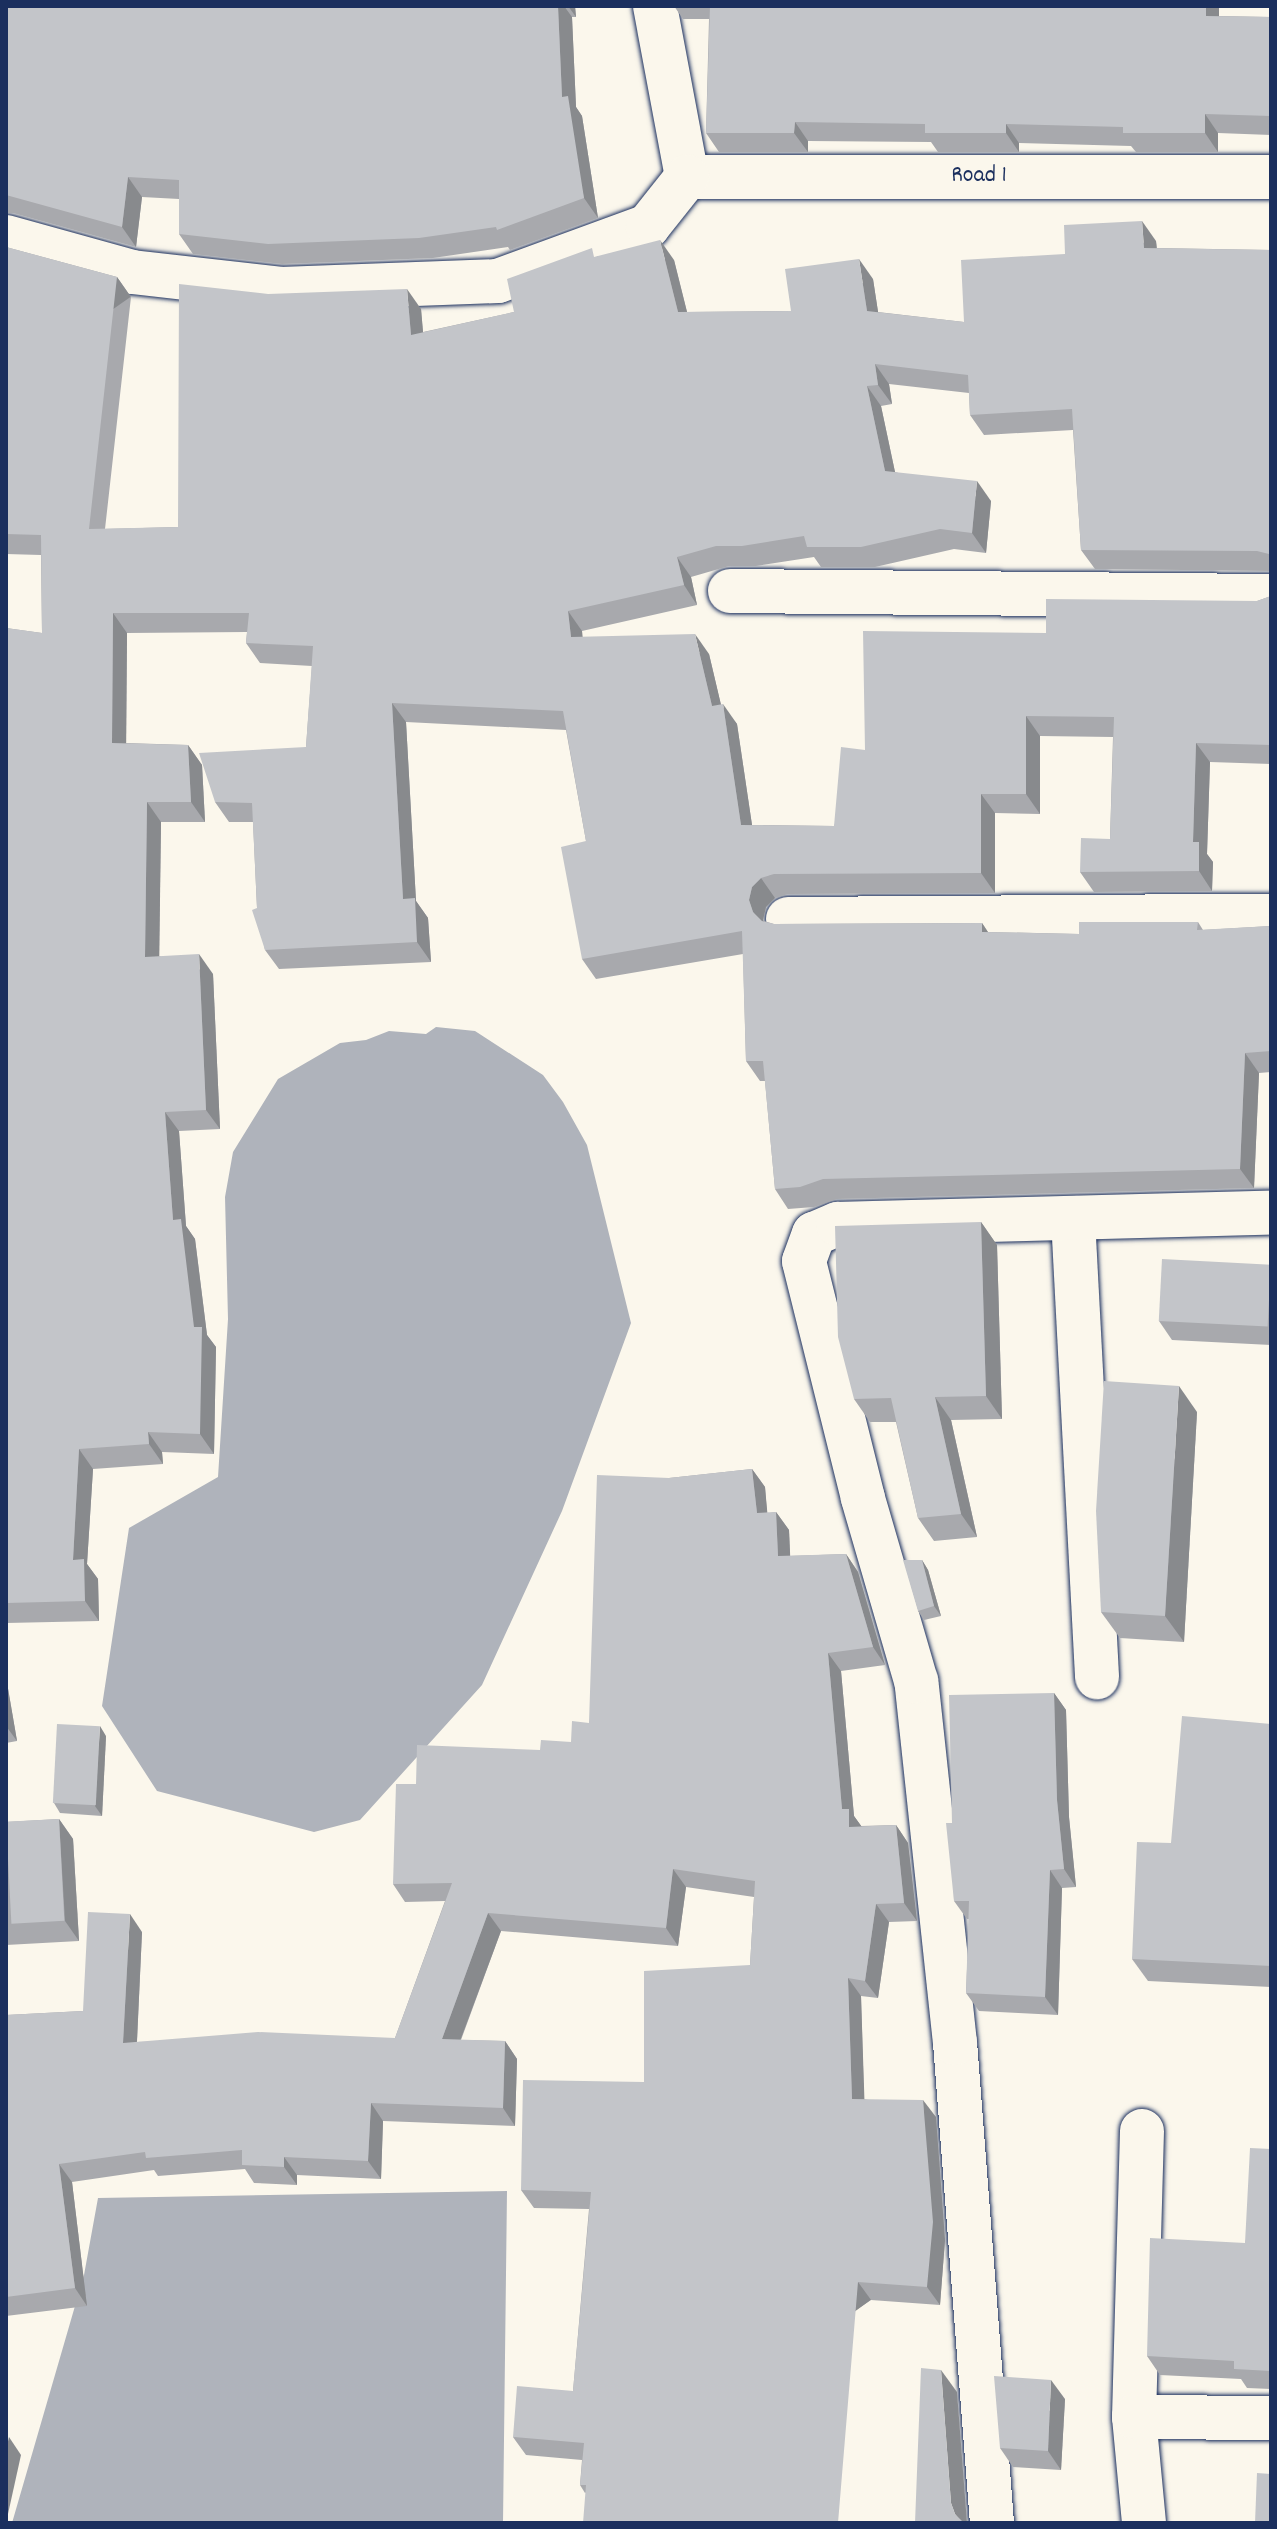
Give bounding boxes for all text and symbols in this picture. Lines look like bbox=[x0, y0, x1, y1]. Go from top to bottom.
street label: Road 1 bbox=[951, 163, 1007, 191]

